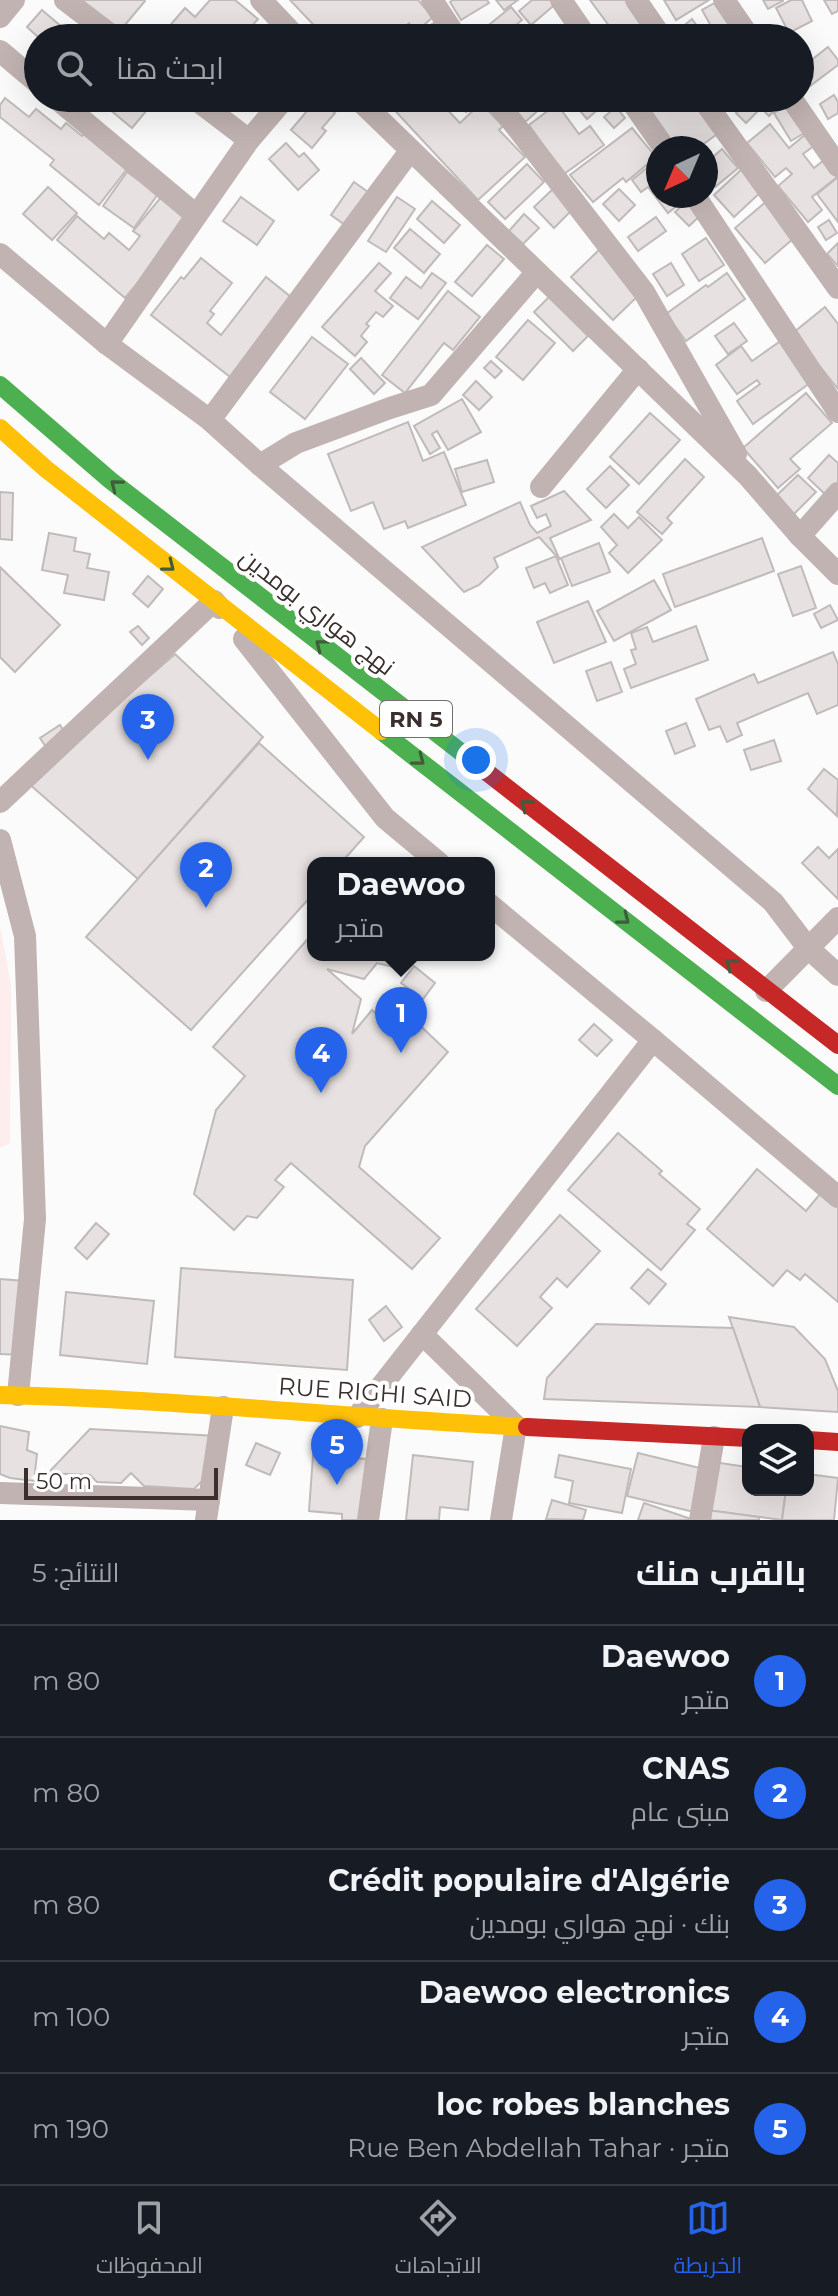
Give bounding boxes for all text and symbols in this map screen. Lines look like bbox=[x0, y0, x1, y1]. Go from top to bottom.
search box bbox=[24, 24, 814, 112]
icon: search bbox=[52, 46, 96, 90]
text: ابحث هنا bbox=[116, 50, 224, 87]
north arrow bbox=[646, 136, 718, 208]
one-way arrow bbox=[111, 480, 125, 495]
street label: نهج هواري بومدين bbox=[232, 542, 401, 684]
one-way arrow bbox=[160, 556, 175, 570]
one-way arrow bbox=[315, 641, 330, 655]
pin: 3 bbox=[122, 694, 174, 760]
road number: RN 5 bbox=[380, 701, 452, 737]
your location bbox=[456, 740, 496, 780]
one-way arrow bbox=[410, 750, 425, 764]
one-way arrow bbox=[520, 800, 535, 814]
pin: 2 bbox=[180, 842, 232, 908]
popup bbox=[307, 857, 495, 961]
text: Daewoo bbox=[337, 866, 466, 903]
one-way arrow bbox=[615, 909, 630, 923]
text: متجر bbox=[337, 912, 384, 944]
one-way arrow bbox=[725, 960, 740, 974]
pin: 1 bbox=[375, 987, 427, 1053]
pin: 4 bbox=[295, 1027, 347, 1093]
street label: RUE RIGHI SAID bbox=[277, 1371, 473, 1414]
pin: 5 bbox=[311, 1419, 363, 1485]
map controls bbox=[742, 1424, 814, 1496]
button: layers bbox=[742, 1424, 814, 1496]
scale bar bbox=[24, 1464, 218, 1500]
text: 50 m bbox=[36, 1468, 92, 1495]
text: بالقرب منك bbox=[636, 1552, 806, 1594]
text: النتائج: 5 bbox=[32, 1557, 119, 1589]
text: Daewoo bbox=[601, 1638, 730, 1675]
text: 80 m bbox=[32, 1665, 100, 1697]
text: 1 bbox=[775, 1665, 785, 1697]
text: متجر bbox=[682, 1684, 730, 1716]
text: CNAS bbox=[642, 1750, 730, 1787]
text: 80 m bbox=[32, 1777, 100, 1809]
text: 2 bbox=[772, 1777, 788, 1809]
text: مبنى عام bbox=[631, 1796, 730, 1828]
text: Crédit populaire d'Algérie bbox=[328, 1862, 730, 1899]
text: 80 m bbox=[32, 1889, 100, 1921]
text: 3 bbox=[772, 1889, 788, 1921]
text: بنك · نهج هواري بومدين bbox=[469, 1908, 730, 1940]
text: Daewoo electronics bbox=[419, 1974, 730, 2011]
text: 100 m bbox=[32, 2001, 110, 2033]
text: 4 bbox=[771, 2001, 789, 2033]
text: متجر bbox=[682, 2020, 730, 2052]
text: loc robes blanches bbox=[436, 2086, 730, 2123]
text: 190 m bbox=[32, 2113, 109, 2145]
text: 5 bbox=[772, 2113, 788, 2145]
text: متجر · Rue Ben Abdellah Tahar bbox=[347, 2132, 730, 2164]
tab: المحفوظات bbox=[96, 2196, 203, 2286]
tab: الاتجاهات bbox=[395, 2196, 482, 2286]
tab: الخريطة bbox=[673, 2196, 742, 2286]

